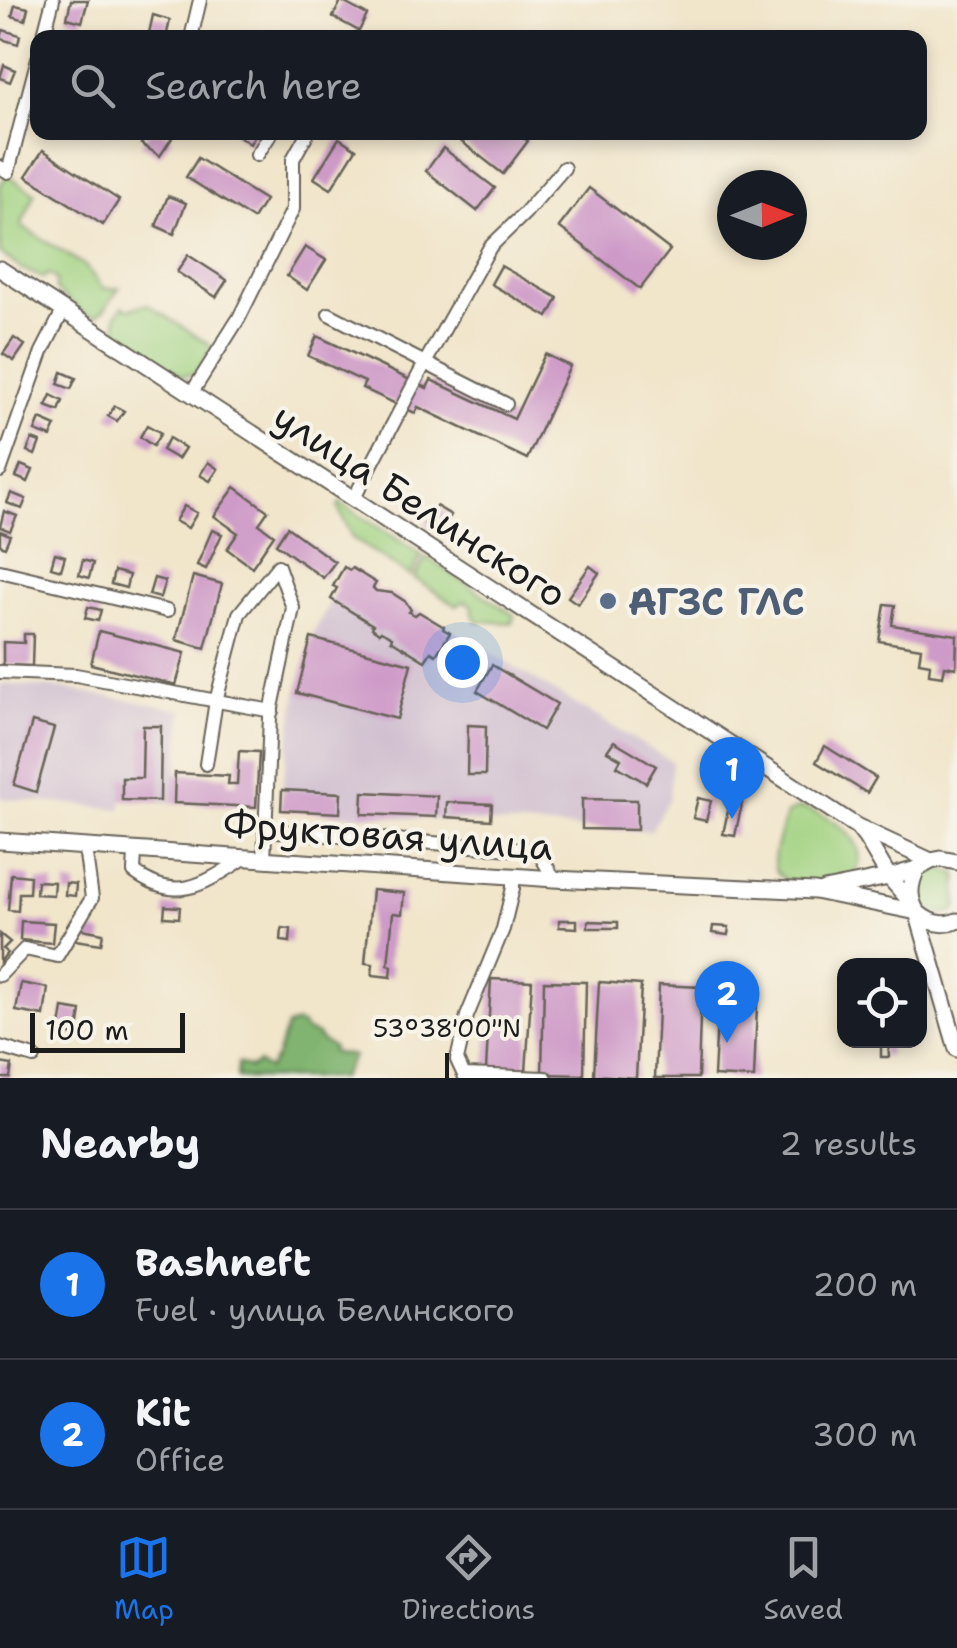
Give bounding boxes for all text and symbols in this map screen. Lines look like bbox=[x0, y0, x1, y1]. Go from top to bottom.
search box bbox=[30, 30, 927, 140]
icon: search bbox=[65, 58, 120, 113]
text: Search here bbox=[145, 60, 362, 111]
north arrow bbox=[717, 170, 807, 260]
street label: улица Белинского bbox=[263, 391, 577, 619]
place label: АГЗС ГЛС bbox=[628, 576, 805, 627]
marker: АГЗС ГЛС bbox=[597, 590, 619, 612]
your location bbox=[437, 637, 488, 688]
pin: 1 bbox=[700, 736, 764, 819]
street label: Фруктовая улица bbox=[221, 798, 555, 872]
map controls bbox=[837, 958, 927, 1048]
button: locate bbox=[837, 958, 927, 1048]
pin: 2 bbox=[694, 960, 760, 1043]
scale bar bbox=[30, 1008, 185, 1052]
text: 100 m bbox=[45, 1011, 129, 1049]
text: 53°38'00"N bbox=[373, 1011, 521, 1045]
text: Nearby bbox=[40, 1115, 200, 1171]
text: 2 results bbox=[780, 1122, 917, 1165]
text: Bashneft bbox=[135, 1237, 311, 1288]
text: 1 bbox=[65, 1263, 80, 1306]
text: 200 m bbox=[813, 1263, 917, 1306]
text: Fuel · улица Белинского bbox=[135, 1288, 515, 1331]
text: Kit bbox=[135, 1387, 191, 1438]
text: 2 bbox=[61, 1413, 84, 1456]
text: 300 m bbox=[812, 1413, 917, 1456]
text: Office bbox=[135, 1438, 225, 1481]
tab: Map bbox=[114, 1530, 174, 1628]
tab: Directions bbox=[402, 1530, 535, 1628]
tab: Saved bbox=[763, 1530, 843, 1628]

